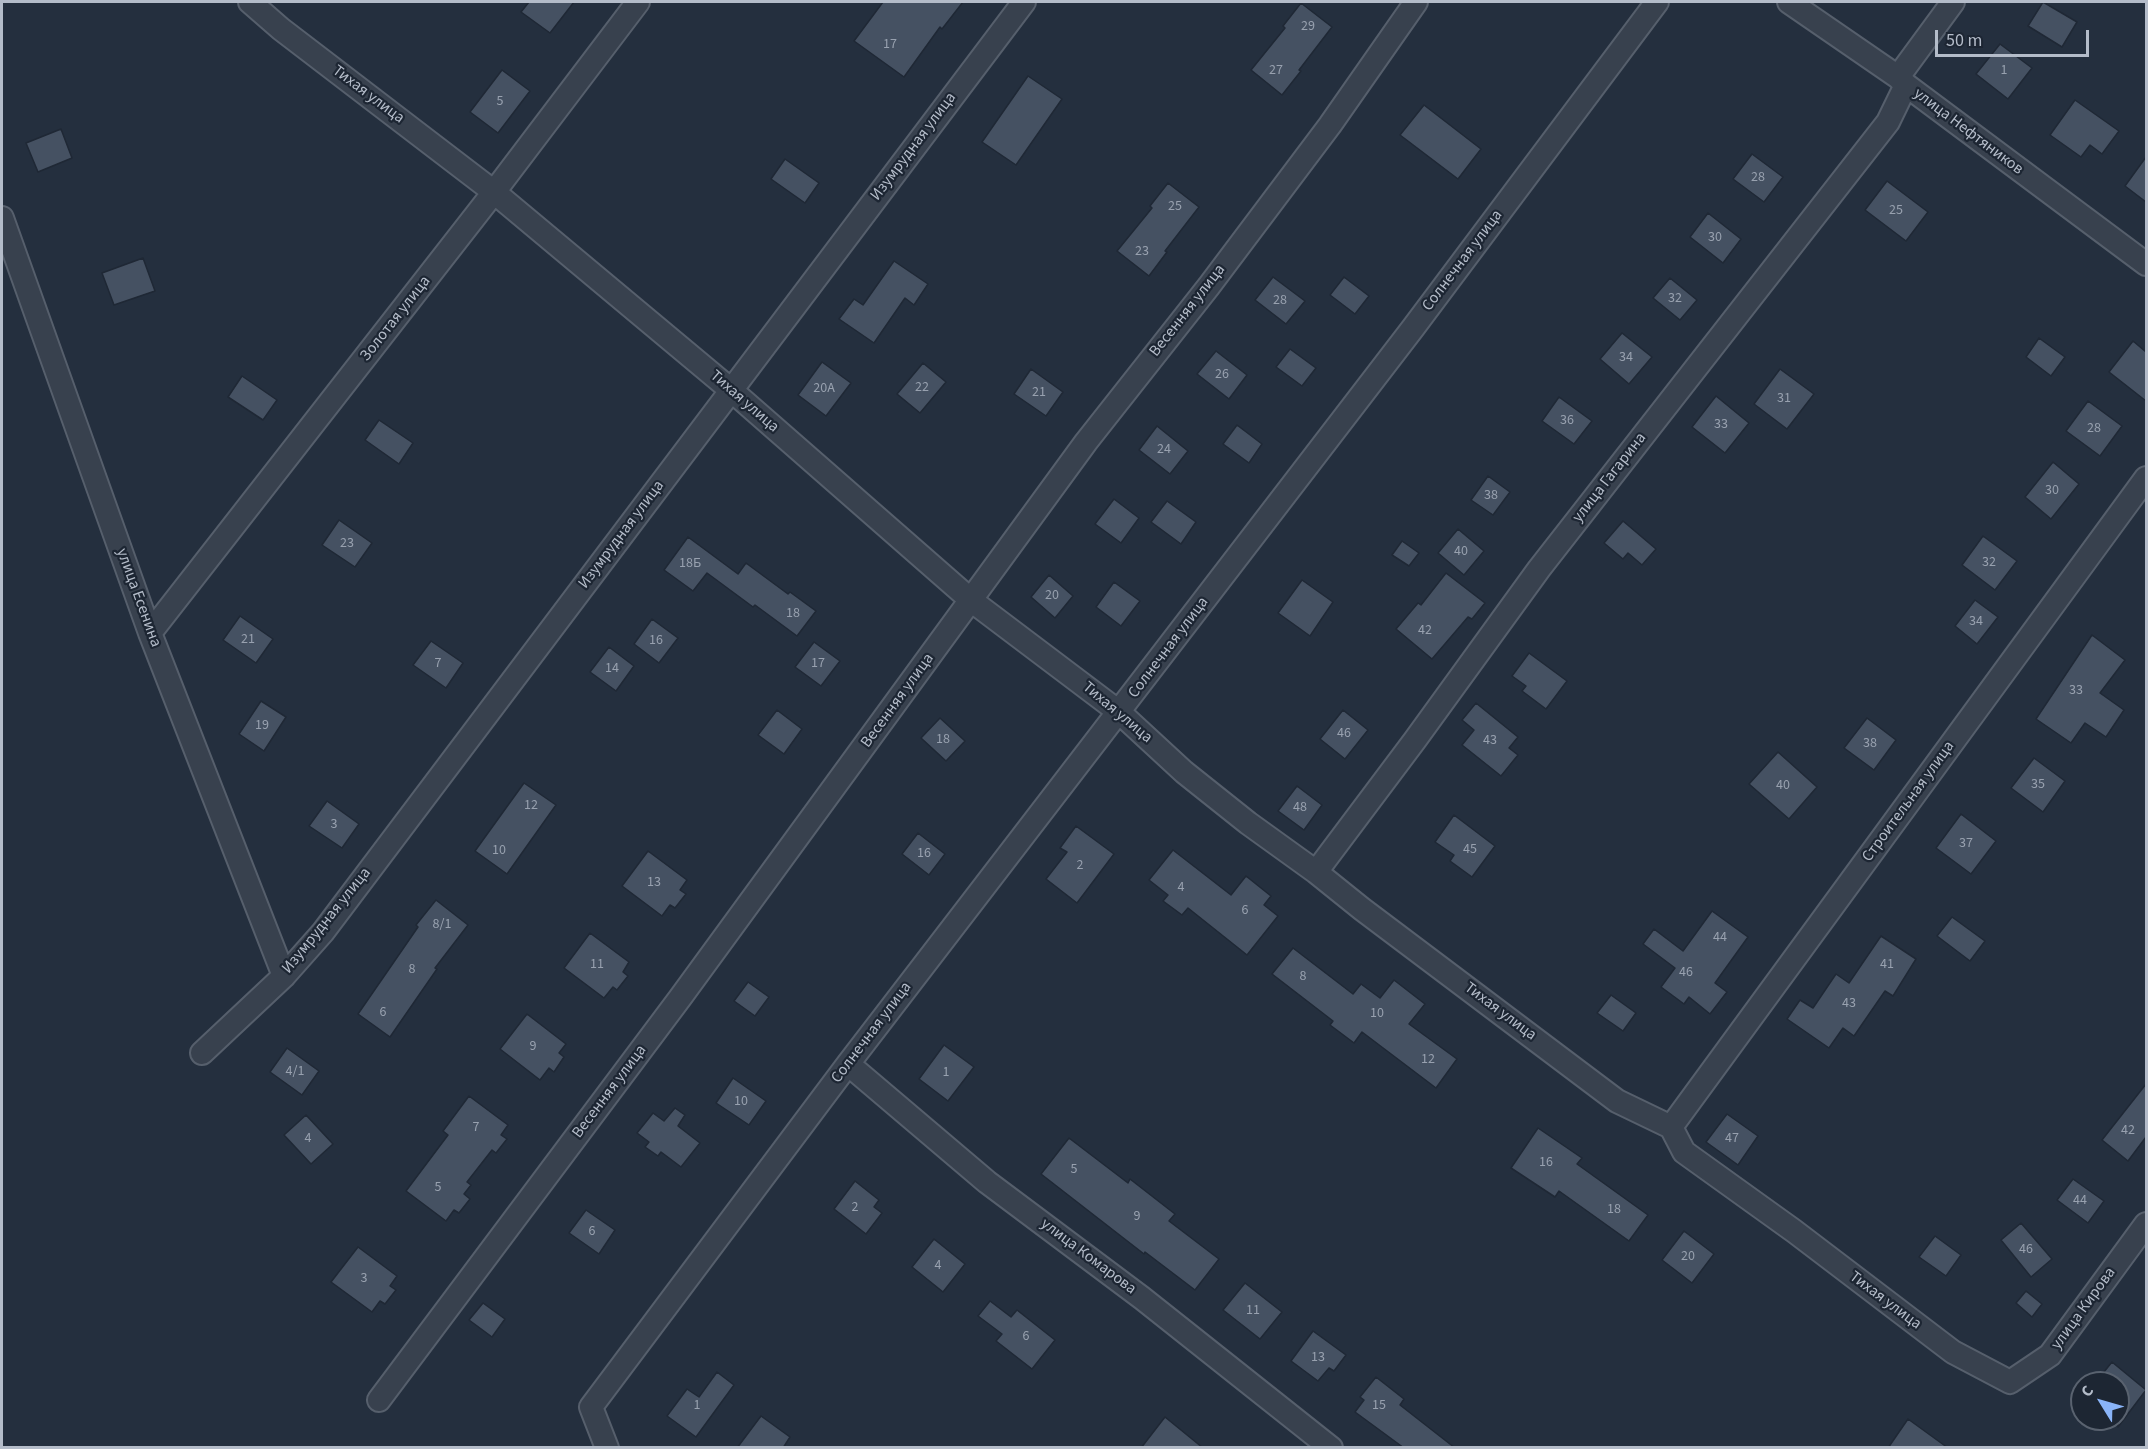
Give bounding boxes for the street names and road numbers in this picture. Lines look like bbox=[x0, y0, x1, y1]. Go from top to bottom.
street label: Тихая улица bbox=[328, 62, 408, 128]
street label: улица Нефтяников bbox=[1909, 84, 2027, 180]
street label: Изумрудная улица bbox=[867, 89, 961, 205]
street label: Солнечная улица bbox=[1419, 207, 1507, 315]
street label: Весенняя улица bbox=[1146, 261, 1230, 361]
street label: Золотая улица bbox=[357, 273, 435, 365]
street label: Тихая улица bbox=[706, 367, 782, 437]
street label: улица Гагарина bbox=[1569, 429, 1651, 527]
street label: Изумрудная улица bbox=[575, 477, 669, 593]
street label: улица Есенина bbox=[111, 546, 165, 650]
street label: Солнечная улица bbox=[1125, 594, 1213, 702]
street label: Весенняя улица bbox=[857, 650, 939, 752]
street label: Тихая улица bbox=[1078, 678, 1156, 748]
street label: Строительная улица bbox=[1859, 738, 1959, 866]
street label: Изумрудная улица bbox=[278, 864, 376, 978]
street label: Солнечная улица bbox=[828, 979, 916, 1087]
street label: Тихая улица bbox=[1460, 979, 1540, 1045]
street label: Весенняя улица bbox=[569, 1042, 651, 1142]
street label: улица Комарова bbox=[1036, 1215, 1140, 1299]
street label: улица Кирова bbox=[2048, 1264, 2120, 1354]
street label: Тихая улица bbox=[1845, 1268, 1925, 1334]

